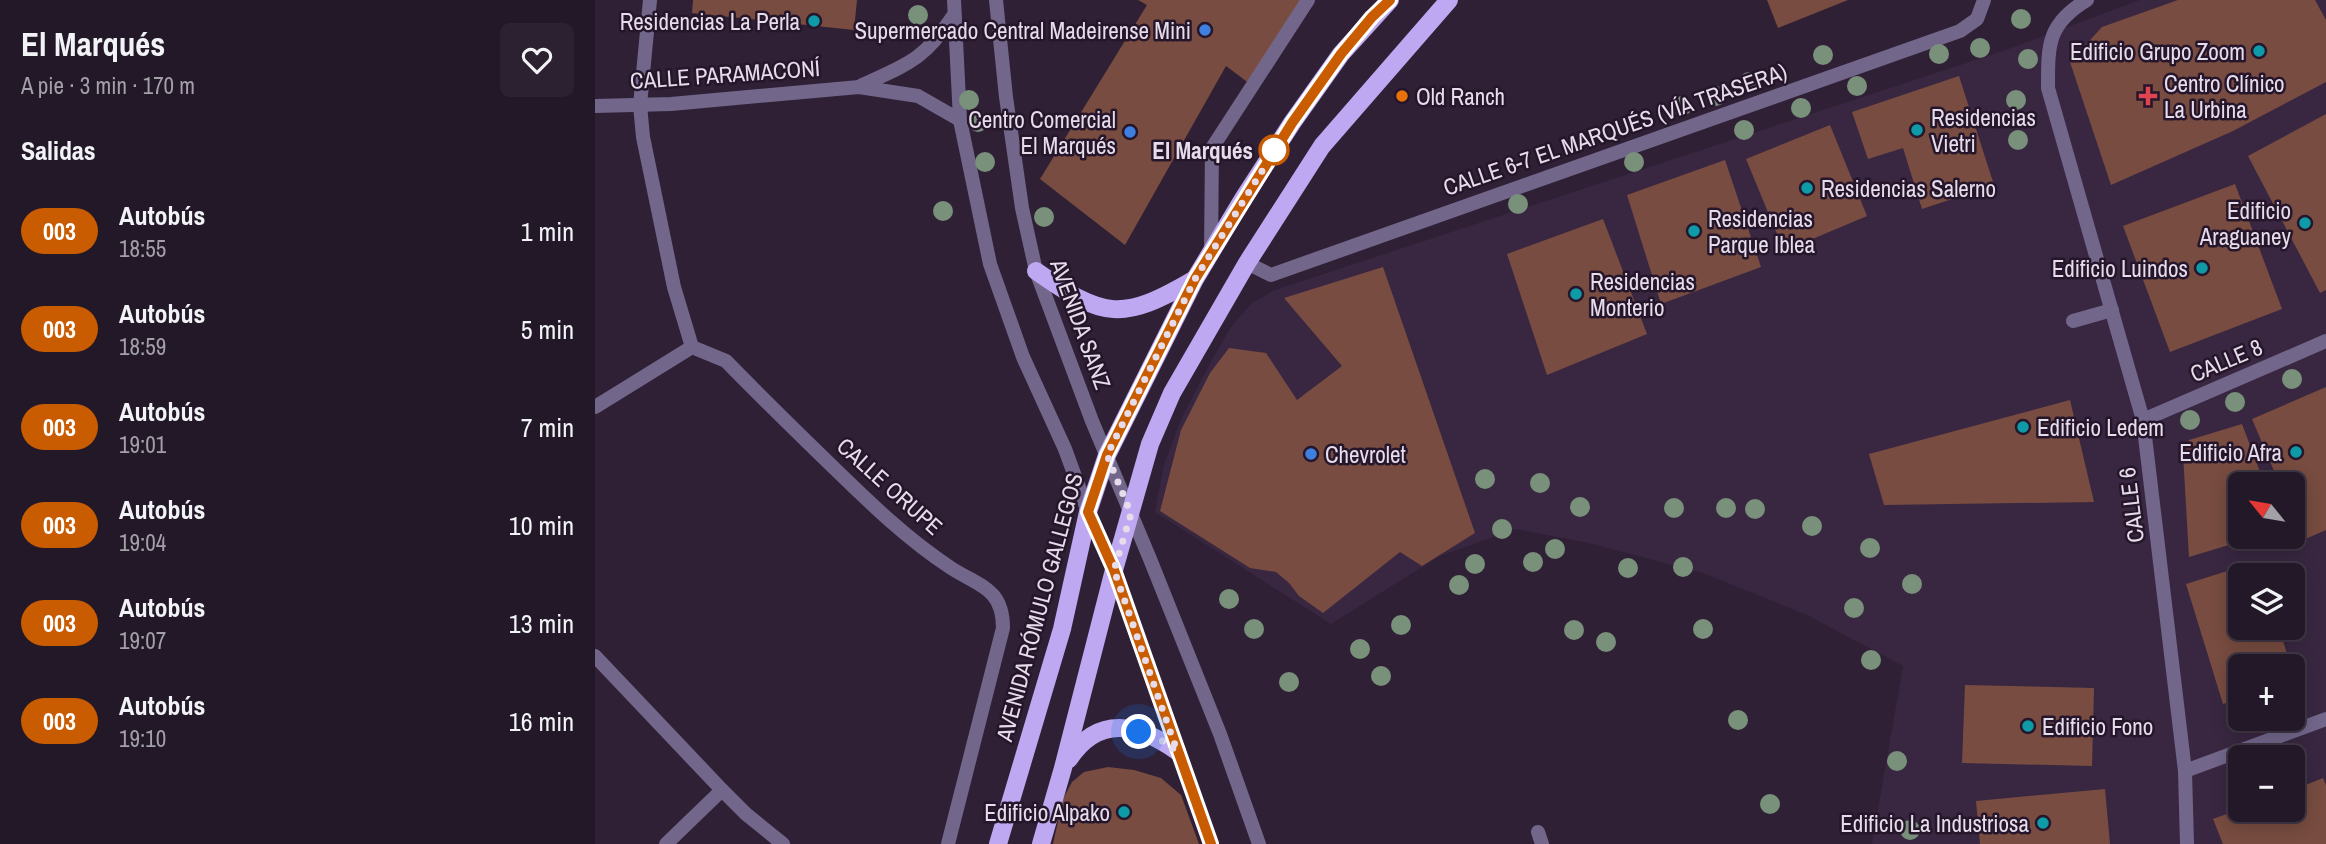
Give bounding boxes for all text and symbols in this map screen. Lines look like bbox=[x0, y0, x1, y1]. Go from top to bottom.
place label: Residencias La Perla bbox=[620, 6, 801, 37]
marker: Residencias La Perla bbox=[806, 13, 822, 29]
place label: Supermercado Central Madeirense Mini bbox=[855, 15, 1191, 46]
text: El Marqués bbox=[21, 22, 165, 66]
marker: Supermercado Central Madeirense Mini bbox=[1197, 22, 1213, 38]
button: heart bbox=[500, 23, 574, 97]
place label: Edificio Grupo Zoom bbox=[2070, 36, 2245, 67]
marker: Edificio Grupo Zoom bbox=[2251, 43, 2267, 59]
street label: CALLE PARAMACONÍ bbox=[629, 52, 822, 96]
street label: CALLE 6-7 EL MARQUÉS (VÍA TRASERA) bbox=[1439, 55, 1791, 203]
place label: Centro Clínico La Urbina bbox=[2164, 68, 2285, 125]
text: A pie · 3 min · 170 m bbox=[21, 70, 195, 101]
place label: Old Ranch bbox=[1416, 81, 1505, 112]
marker: Centro Clínico La Urbina bbox=[2138, 86, 2158, 106]
marker: Old Ranch bbox=[1394, 88, 1410, 104]
place label: Residencias Vietri bbox=[1931, 102, 2036, 159]
place label: Centro Comercial El Marqués bbox=[968, 104, 1116, 161]
marker: Residencias Vietri bbox=[1909, 122, 1925, 138]
marker: Centro Comercial El Marqués bbox=[1122, 124, 1138, 140]
text: Salidas bbox=[21, 133, 96, 168]
place label: El Marqués bbox=[1152, 135, 1253, 166]
marker: El Marqués bbox=[1259, 135, 1289, 165]
place label: Residencias Salerno bbox=[1821, 173, 1996, 204]
marker: Residencias Salerno bbox=[1799, 180, 1815, 196]
place label: Edificio Araguaney bbox=[2199, 195, 2292, 252]
text: Autobús bbox=[119, 198, 205, 233]
place label: Residencias Parque Iblea bbox=[1708, 203, 1815, 260]
text: 1 min bbox=[521, 214, 574, 249]
text: 003 bbox=[43, 215, 76, 247]
marker: Edificio Araguaney bbox=[2297, 215, 2313, 231]
marker: Residencias Parque Iblea bbox=[1686, 223, 1702, 239]
text: 18:55 bbox=[119, 233, 166, 264]
place label: Edificio Luindos bbox=[2052, 253, 2188, 284]
street label: AVENIDA SANZ bbox=[1043, 254, 1119, 394]
marker: Edificio Luindos bbox=[2194, 260, 2210, 276]
place label: Residencias Monterio bbox=[1590, 266, 1695, 323]
marker: Residencias Monterio bbox=[1568, 286, 1584, 302]
text: Autobús bbox=[119, 296, 205, 331]
text: 5 min bbox=[521, 312, 574, 347]
text: 003 bbox=[43, 313, 76, 345]
text: 18:59 bbox=[119, 331, 166, 362]
street label: CALLE 8 bbox=[2185, 331, 2267, 389]
text: Autobús bbox=[119, 394, 205, 429]
text: 7 min bbox=[521, 410, 574, 445]
text: 003 bbox=[43, 411, 76, 443]
place label: Edificio Ledem bbox=[2037, 412, 2164, 443]
marker: Edificio Ledem bbox=[2015, 419, 2031, 435]
text: 19:01 bbox=[119, 429, 166, 460]
street label: CALLE ORUPE bbox=[831, 430, 949, 542]
place label: Edificio Afra bbox=[2179, 437, 2283, 468]
place label: Chevrolet bbox=[1325, 439, 1406, 470]
marker: Edificio Afra bbox=[2288, 444, 2304, 460]
marker: Chevrolet bbox=[1303, 446, 1319, 462]
street label: CALLE 6 bbox=[2111, 466, 2151, 544]
street label: AVENIDA RÓMULO GALLEGOS bbox=[988, 469, 1090, 745]
north arrow bbox=[2228, 472, 2305, 550]
map controls bbox=[2228, 472, 2305, 822]
text: Autobús bbox=[119, 492, 205, 527]
text: 10 min bbox=[509, 508, 574, 543]
text: 003 bbox=[43, 509, 76, 541]
text: 19:04 bbox=[119, 527, 166, 558]
button: layers bbox=[2228, 563, 2305, 640]
text: Autobús bbox=[119, 590, 205, 625]
text: 13 min bbox=[509, 606, 574, 641]
text: 003 bbox=[43, 607, 76, 639]
text: 19:07 bbox=[119, 625, 166, 656]
button: + bbox=[2228, 654, 2305, 731]
text: Autobús bbox=[119, 688, 205, 723]
text: 16 min bbox=[509, 704, 574, 739]
text: 003 bbox=[43, 705, 76, 737]
place label: Edificio Fono bbox=[2042, 711, 2153, 742]
your location bbox=[1121, 714, 1156, 749]
marker: Edificio Fono bbox=[2020, 718, 2036, 734]
text: 19:10 bbox=[119, 723, 166, 754]
button: − bbox=[2228, 745, 2305, 822]
place label: Edificio Alpako bbox=[984, 797, 1110, 828]
marker: Edificio Alpako bbox=[1116, 804, 1132, 820]
place label: Edificio La Industriosa bbox=[1840, 808, 2030, 839]
marker: Edificio La Industriosa bbox=[2035, 815, 2051, 831]

